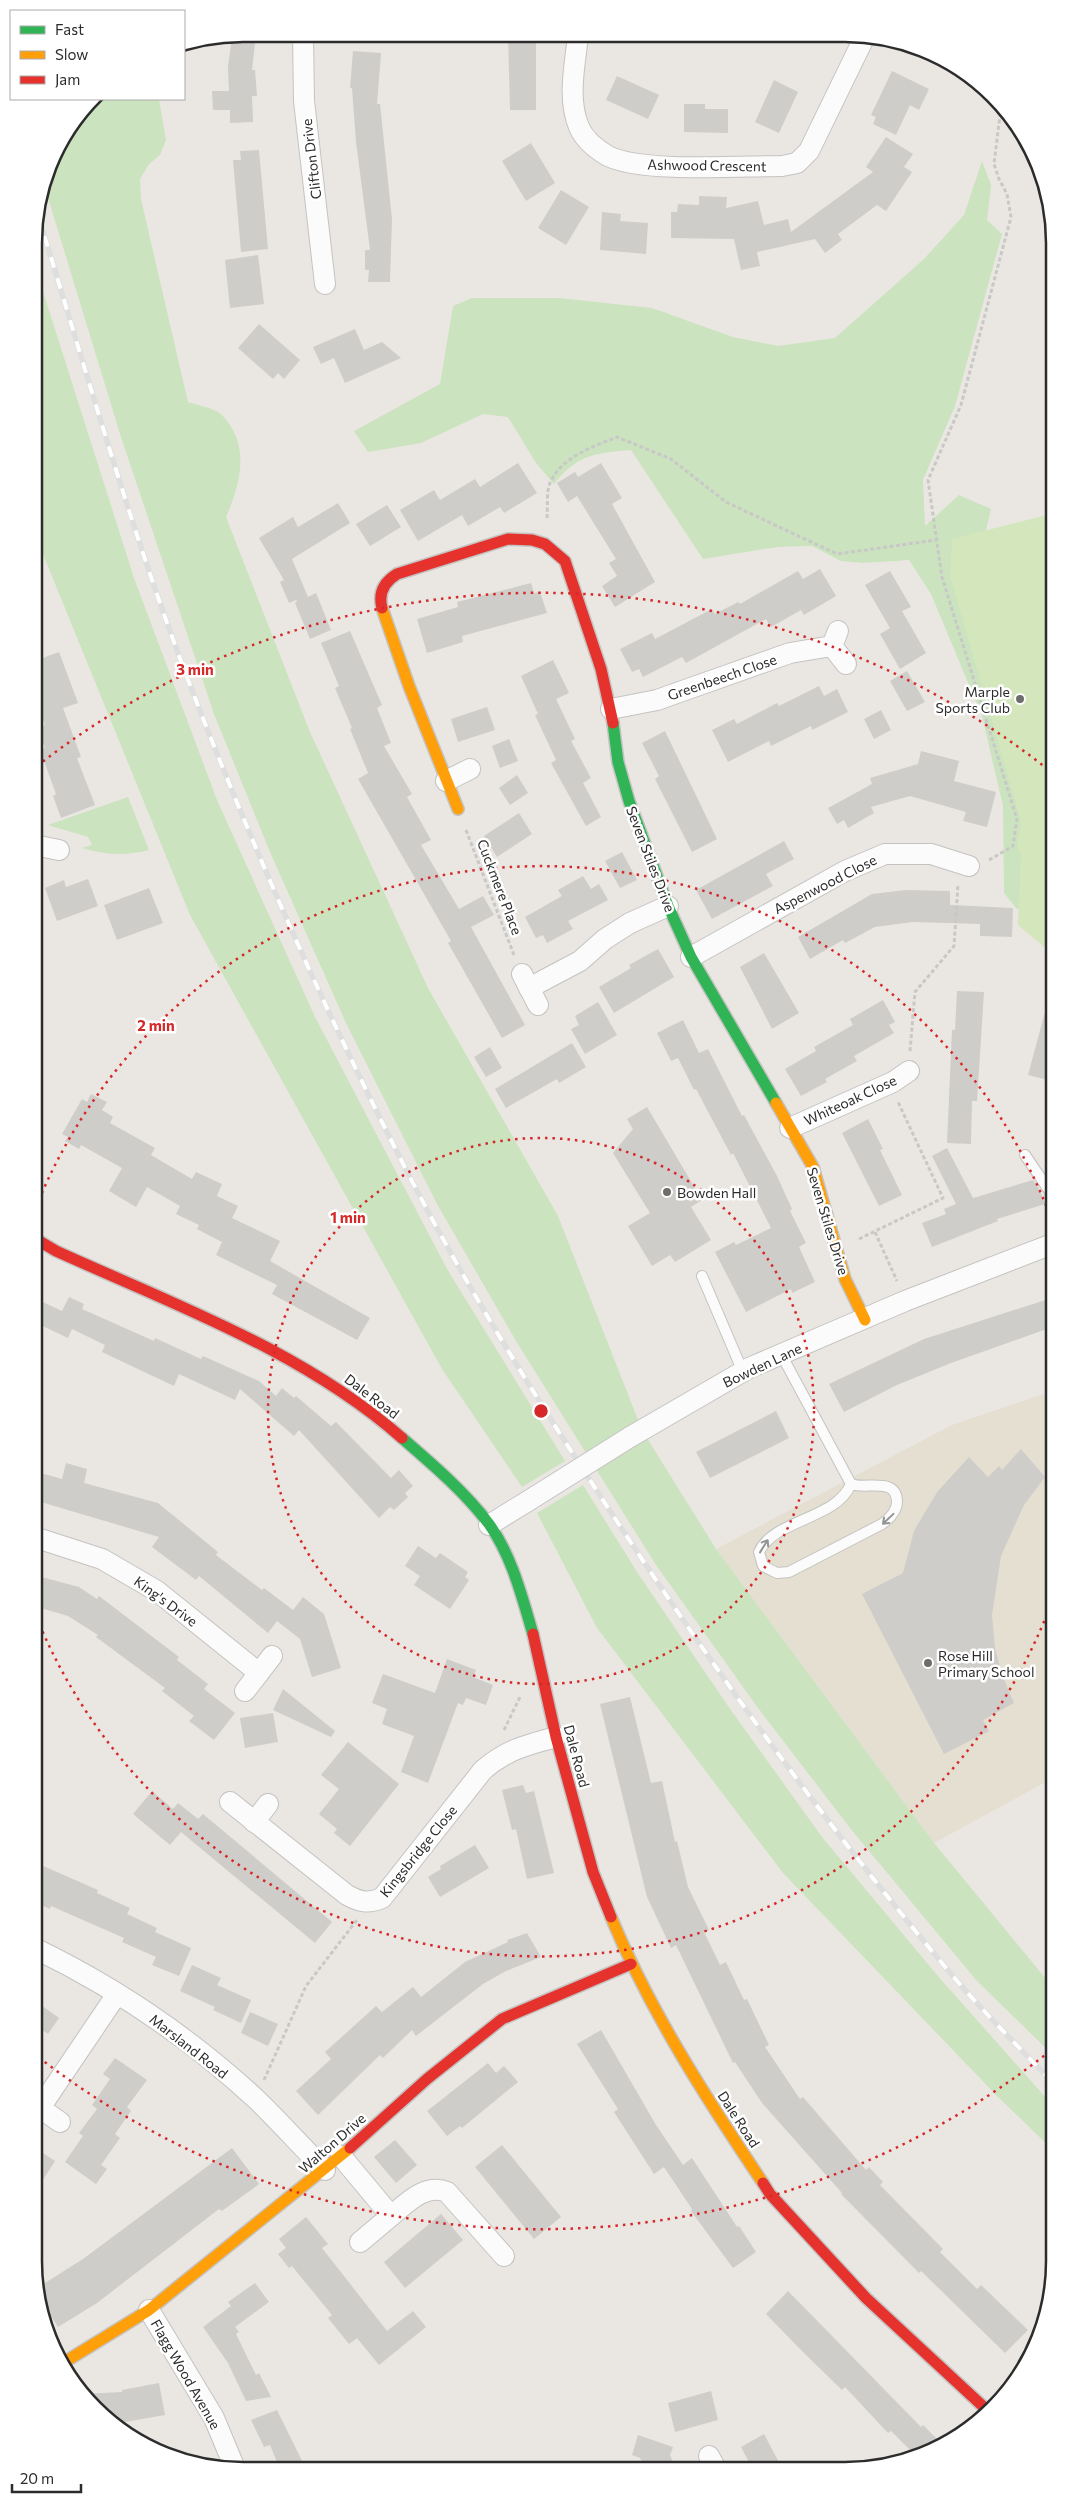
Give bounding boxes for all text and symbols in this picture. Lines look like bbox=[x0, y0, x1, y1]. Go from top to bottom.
legend bbox=[10, 10, 185, 100]
text: Fast bbox=[55, 20, 84, 38]
text: Slow bbox=[55, 45, 88, 63]
text: Jam bbox=[55, 70, 80, 88]
street label: Clifton Drive bbox=[298, 118, 324, 200]
street label: Ashwood Crescent bbox=[647, 155, 767, 175]
street label: Greenbeech Close bbox=[665, 650, 779, 704]
text: 3 min bbox=[176, 660, 214, 678]
place label: Marple Sports Club bbox=[936, 683, 1010, 716]
marker: Marple Sports Club bbox=[1014, 693, 1026, 705]
street label: Seven Stiles Drive bbox=[623, 804, 679, 914]
street label: Cuckmere Place bbox=[474, 837, 526, 937]
street label: Aspenwood Close bbox=[771, 851, 879, 917]
text: 2 min bbox=[137, 1016, 175, 1034]
street label: Whiteoak Close bbox=[801, 1071, 899, 1129]
street label: Seven Stiles Drive bbox=[804, 1165, 852, 1277]
place label: Bowden Hall bbox=[677, 1184, 756, 1201]
marker: Bowden Hall bbox=[661, 1186, 673, 1198]
text: 1 min bbox=[330, 1208, 366, 1226]
street label: Bowden Lane bbox=[720, 1339, 804, 1391]
street label: Dale Road bbox=[341, 1370, 403, 1422]
centre of rings bbox=[532, 1402, 550, 1420]
one-way arrow bbox=[881, 1513, 894, 1525]
one-way arrow bbox=[759, 1540, 769, 1554]
street label: King's Drive bbox=[131, 1572, 201, 1630]
place label: Rose Hill Primary School bbox=[938, 1647, 1034, 1680]
marker: Rose Hill Primary School bbox=[922, 1657, 934, 1669]
street label: Dale Road bbox=[561, 1723, 593, 1789]
street label: Kingsbridge Close bbox=[376, 1802, 460, 1900]
street label: Marsland Road bbox=[146, 2010, 232, 2082]
street label: Dale Road bbox=[714, 2088, 764, 2150]
street label: Walton Drive bbox=[295, 2109, 369, 2177]
street label: Flagg Wood Avenue bbox=[148, 2316, 224, 2432]
scale bar bbox=[12, 2462, 81, 2494]
text: 20 m bbox=[20, 2469, 54, 2487]

